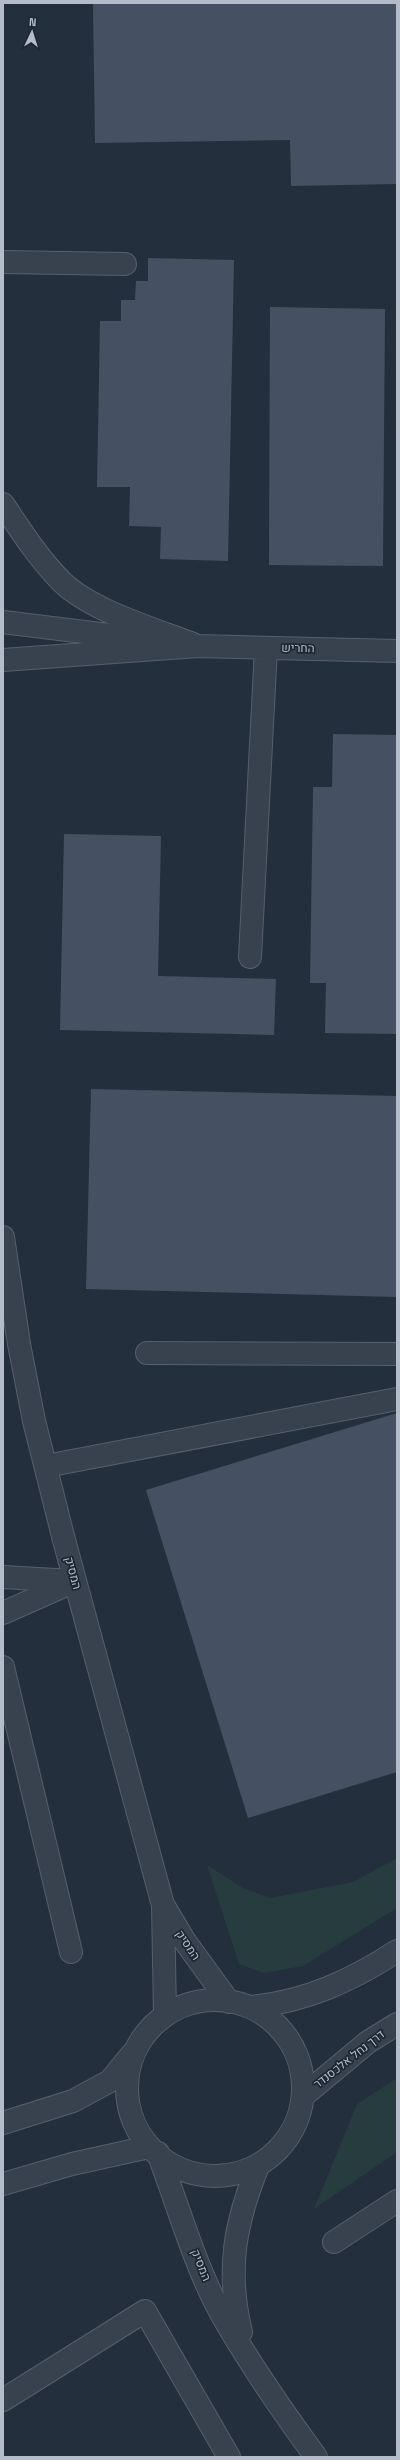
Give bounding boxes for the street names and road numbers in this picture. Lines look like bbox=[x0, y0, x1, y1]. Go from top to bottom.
street label: החריש bbox=[281, 640, 315, 656]
street label: המסיק bbox=[61, 1555, 85, 1591]
street label: המסיק bbox=[172, 1927, 204, 1963]
street label: דרך נחל אלכסנדר bbox=[310, 2026, 388, 2092]
street label: המסיק bbox=[187, 2247, 215, 2283]

